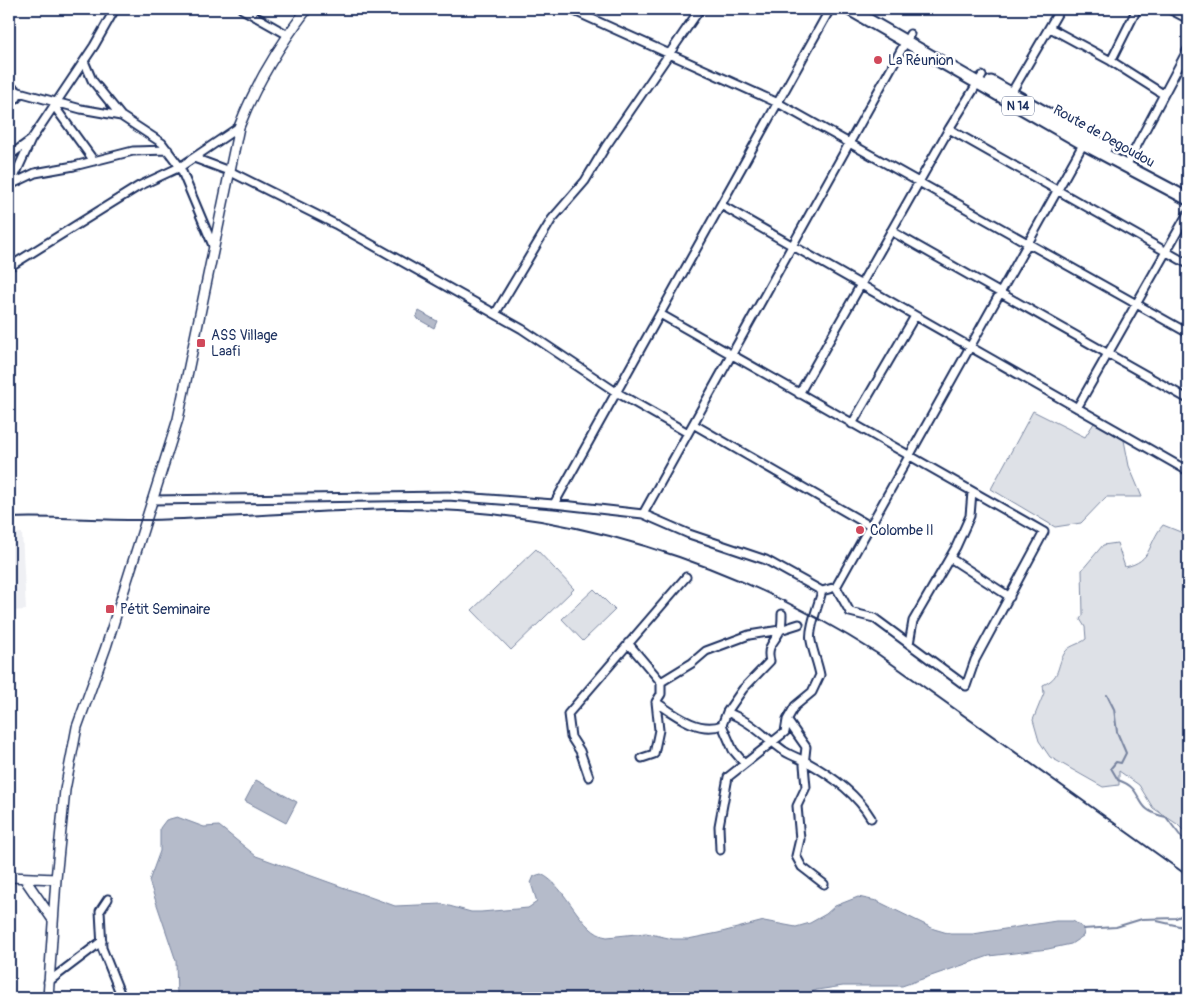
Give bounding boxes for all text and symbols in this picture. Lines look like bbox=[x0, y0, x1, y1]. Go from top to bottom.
place label: La Réunion bbox=[888, 52, 954, 69]
marker: La Réunion bbox=[872, 54, 884, 66]
road number: N 14 bbox=[1002, 96, 1034, 115]
street label: Route de Degoudou bbox=[1050, 101, 1158, 171]
place label: ASS Village Laafi bbox=[211, 327, 278, 360]
marker: ASS Village Laafi bbox=[195, 337, 207, 349]
place label: Colombe II bbox=[870, 522, 934, 539]
marker: Colombe II bbox=[854, 524, 866, 536]
place label: Pétit Seminaire bbox=[120, 601, 210, 618]
marker: Pétit Seminaire bbox=[104, 603, 116, 615]

